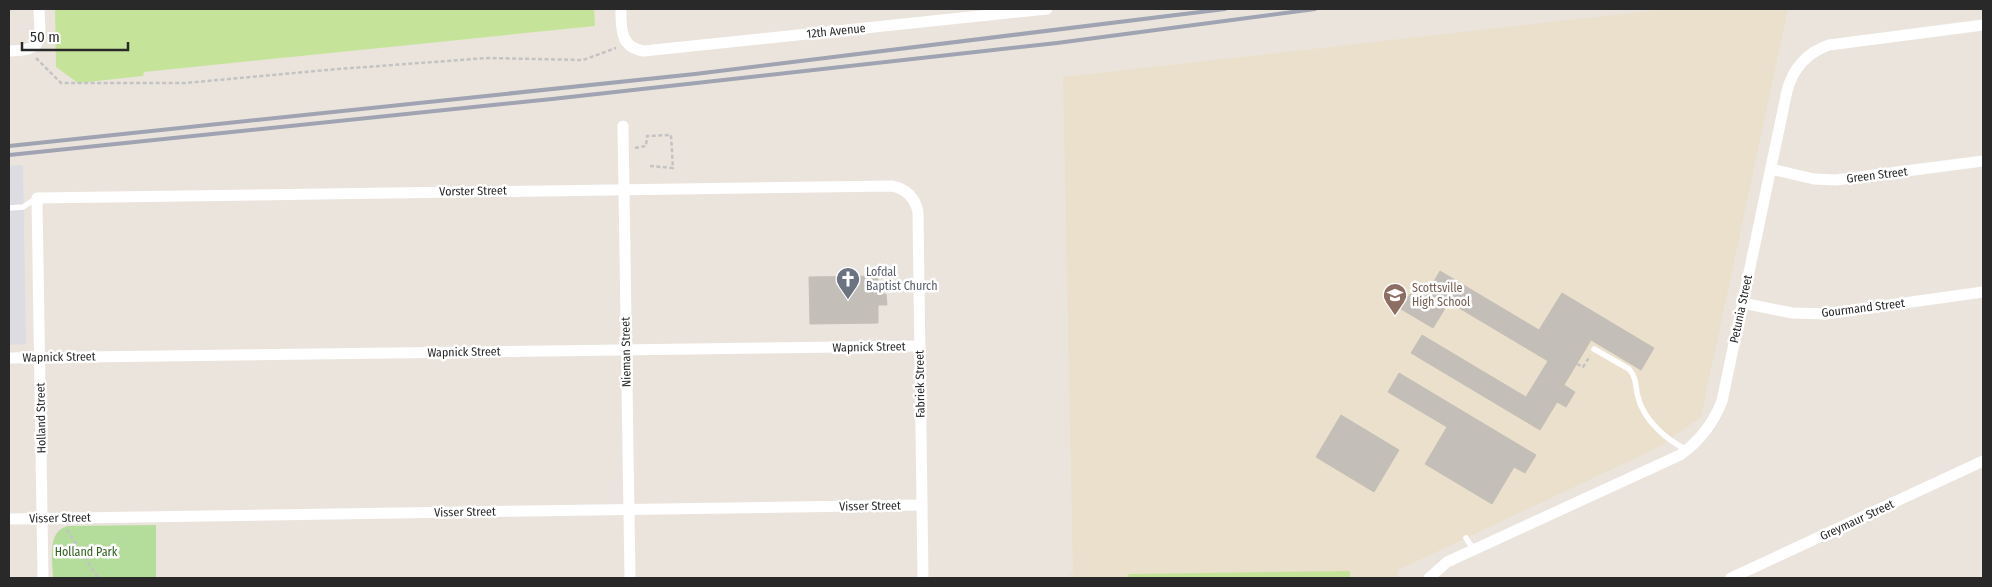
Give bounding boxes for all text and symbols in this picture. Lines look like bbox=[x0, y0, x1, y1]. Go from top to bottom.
scale bar bbox=[22, 20, 129, 52]
street label: 12th Avenue bbox=[806, 21, 866, 41]
text: 50 m bbox=[30, 28, 60, 46]
street label: Green Street bbox=[1846, 164, 1908, 186]
street label: Vorster Street bbox=[439, 183, 507, 199]
place label: Lofdal Baptist Church bbox=[866, 265, 938, 293]
church icon: Lofdal Baptist Church bbox=[835, 266, 861, 300]
street label: Petunia Street bbox=[1727, 273, 1755, 344]
place label: Scottsville High School bbox=[1412, 281, 1470, 309]
school or university icon: Scottsville High School bbox=[1382, 282, 1408, 316]
street label: Gourmand Street bbox=[1821, 296, 1906, 320]
street label: Nieman Street bbox=[618, 317, 634, 387]
street label: Wapnick Street bbox=[832, 339, 906, 355]
street label: Wapnick Street bbox=[427, 344, 501, 360]
street label: Wapnick Street bbox=[22, 349, 96, 365]
street label: Fabriek Street bbox=[912, 350, 928, 418]
street label: Holland Street bbox=[33, 382, 49, 454]
street label: Greymaur Street bbox=[1818, 497, 1896, 543]
street label: Visser Street bbox=[839, 498, 901, 514]
street label: Visser Street bbox=[434, 504, 496, 520]
street label: Visser Street bbox=[29, 510, 91, 526]
park label: Holland Park bbox=[55, 545, 118, 559]

